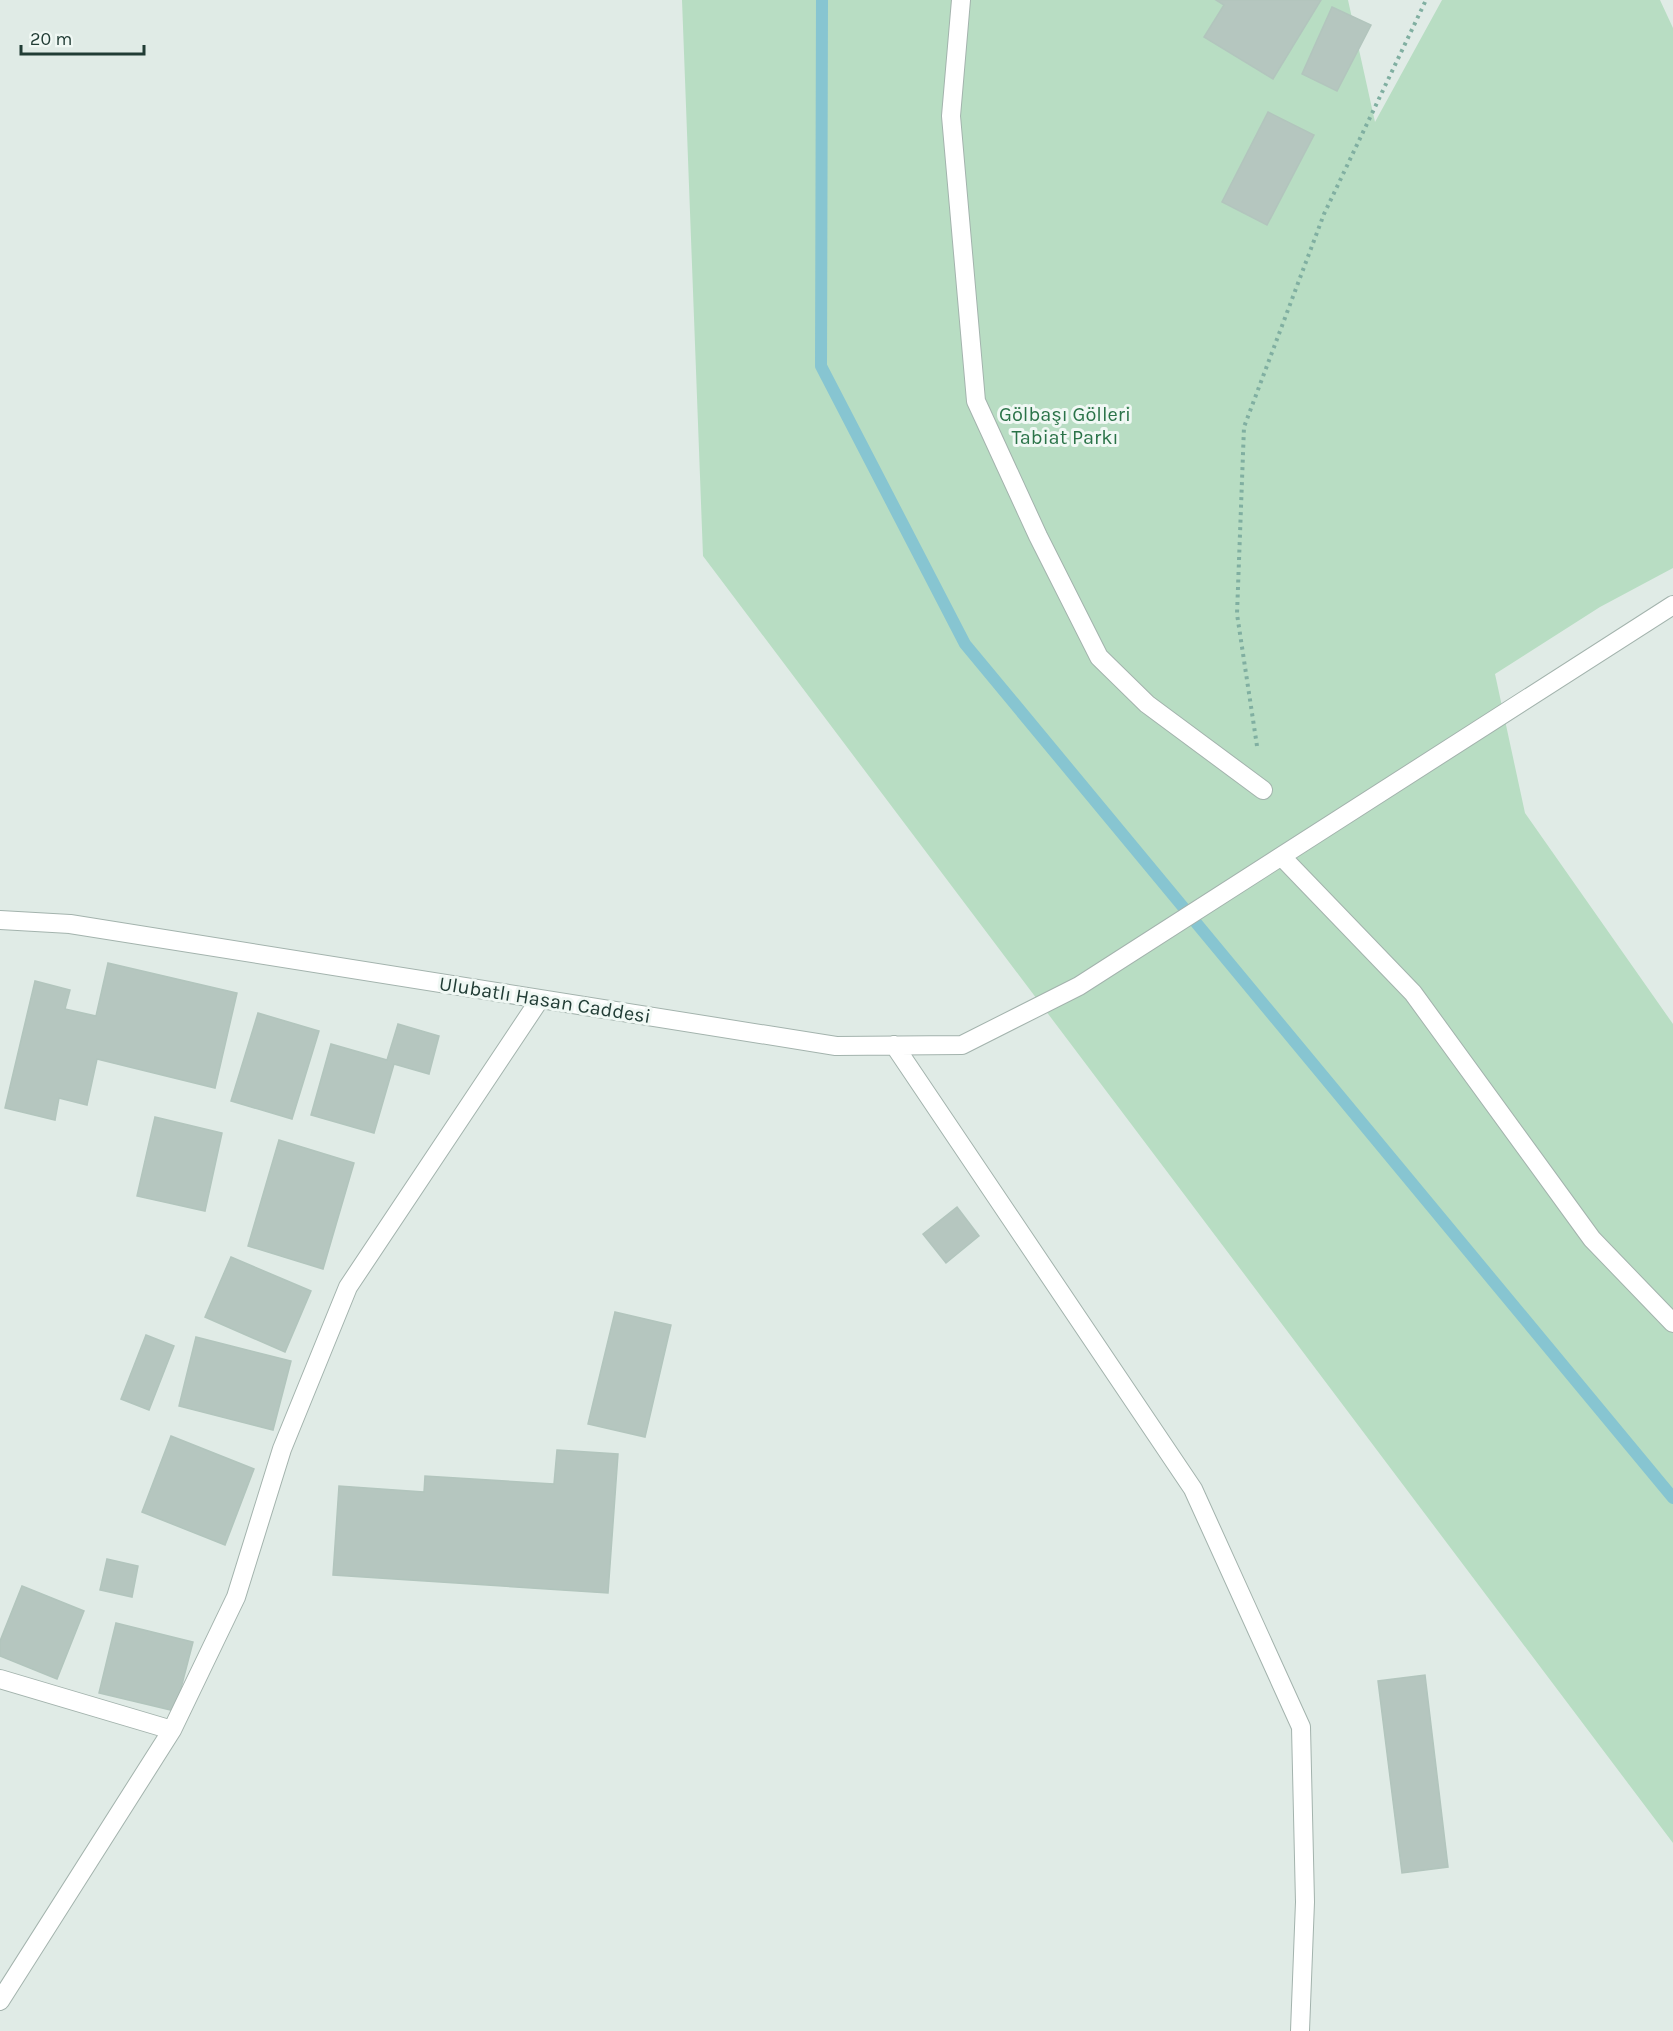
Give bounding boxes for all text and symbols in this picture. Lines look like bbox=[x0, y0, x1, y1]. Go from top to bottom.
scale bar bbox=[21, 18, 144, 56]
text: 20 m bbox=[30, 28, 72, 50]
park label: Gölbaşı Gölleri Tabiat Parkı bbox=[999, 403, 1131, 449]
street label: Ulubatlı Hasan Caddesi bbox=[438, 972, 652, 1028]

